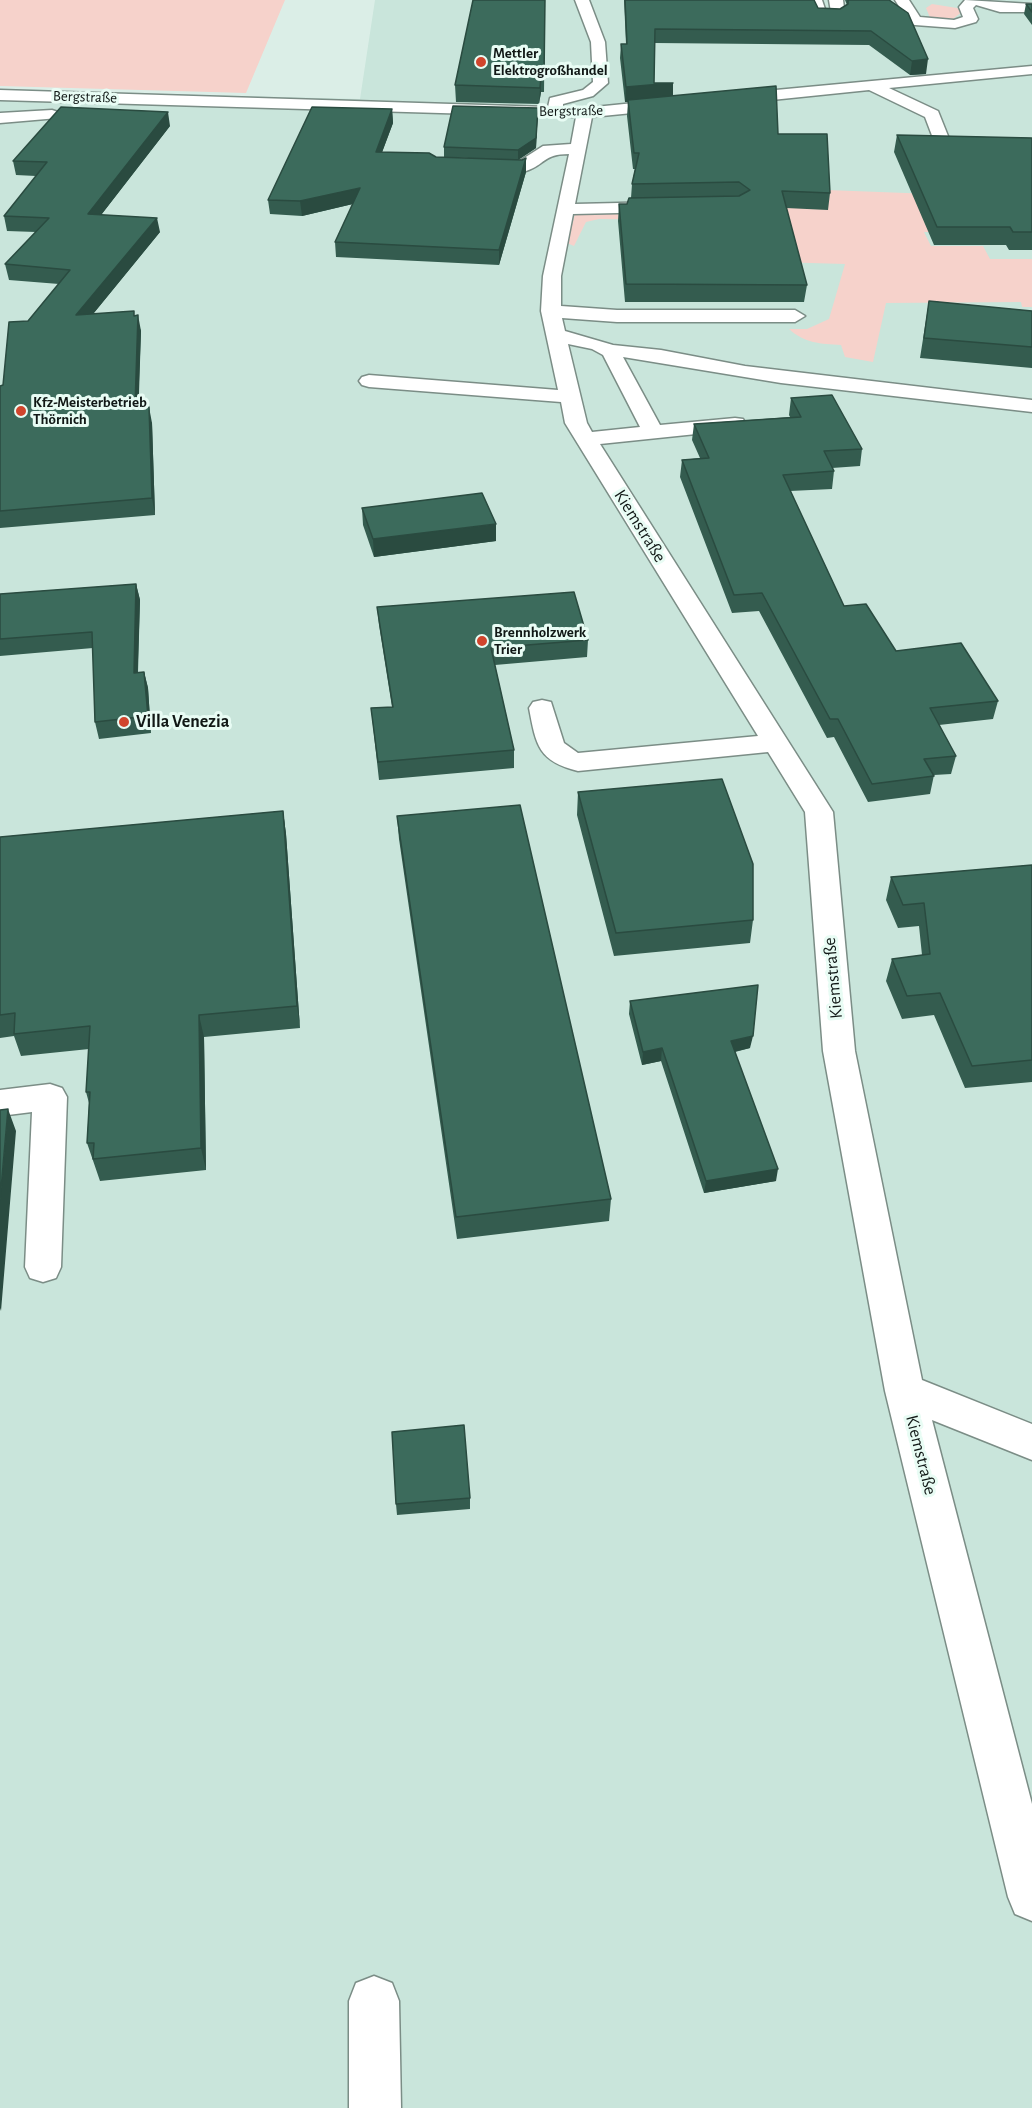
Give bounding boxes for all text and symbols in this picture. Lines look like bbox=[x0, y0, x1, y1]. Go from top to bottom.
place label: Mettler Elektrogroßhandel bbox=[493, 44, 608, 79]
marker: Mettler Elektrogroßhandel bbox=[474, 55, 488, 69]
street label: Bergstraße bbox=[53, 87, 117, 107]
street label: Bergstraße bbox=[539, 101, 603, 121]
place label: Kfz-Meisterbetrieb Thörnich bbox=[33, 393, 147, 428]
marker: Kfz-Meisterbetrieb Thörnich bbox=[14, 404, 28, 418]
street label: Kiemstraße bbox=[609, 486, 671, 566]
place label: Brennholzwerk Trier bbox=[494, 623, 586, 658]
marker: Brennholzwerk Trier bbox=[475, 634, 489, 648]
place label: Villa Venezia bbox=[136, 711, 229, 733]
marker: Villa Venezia bbox=[117, 715, 131, 729]
street label: Kiemstraße bbox=[819, 936, 847, 1020]
street label: Kiemstraße bbox=[901, 1413, 941, 1497]

